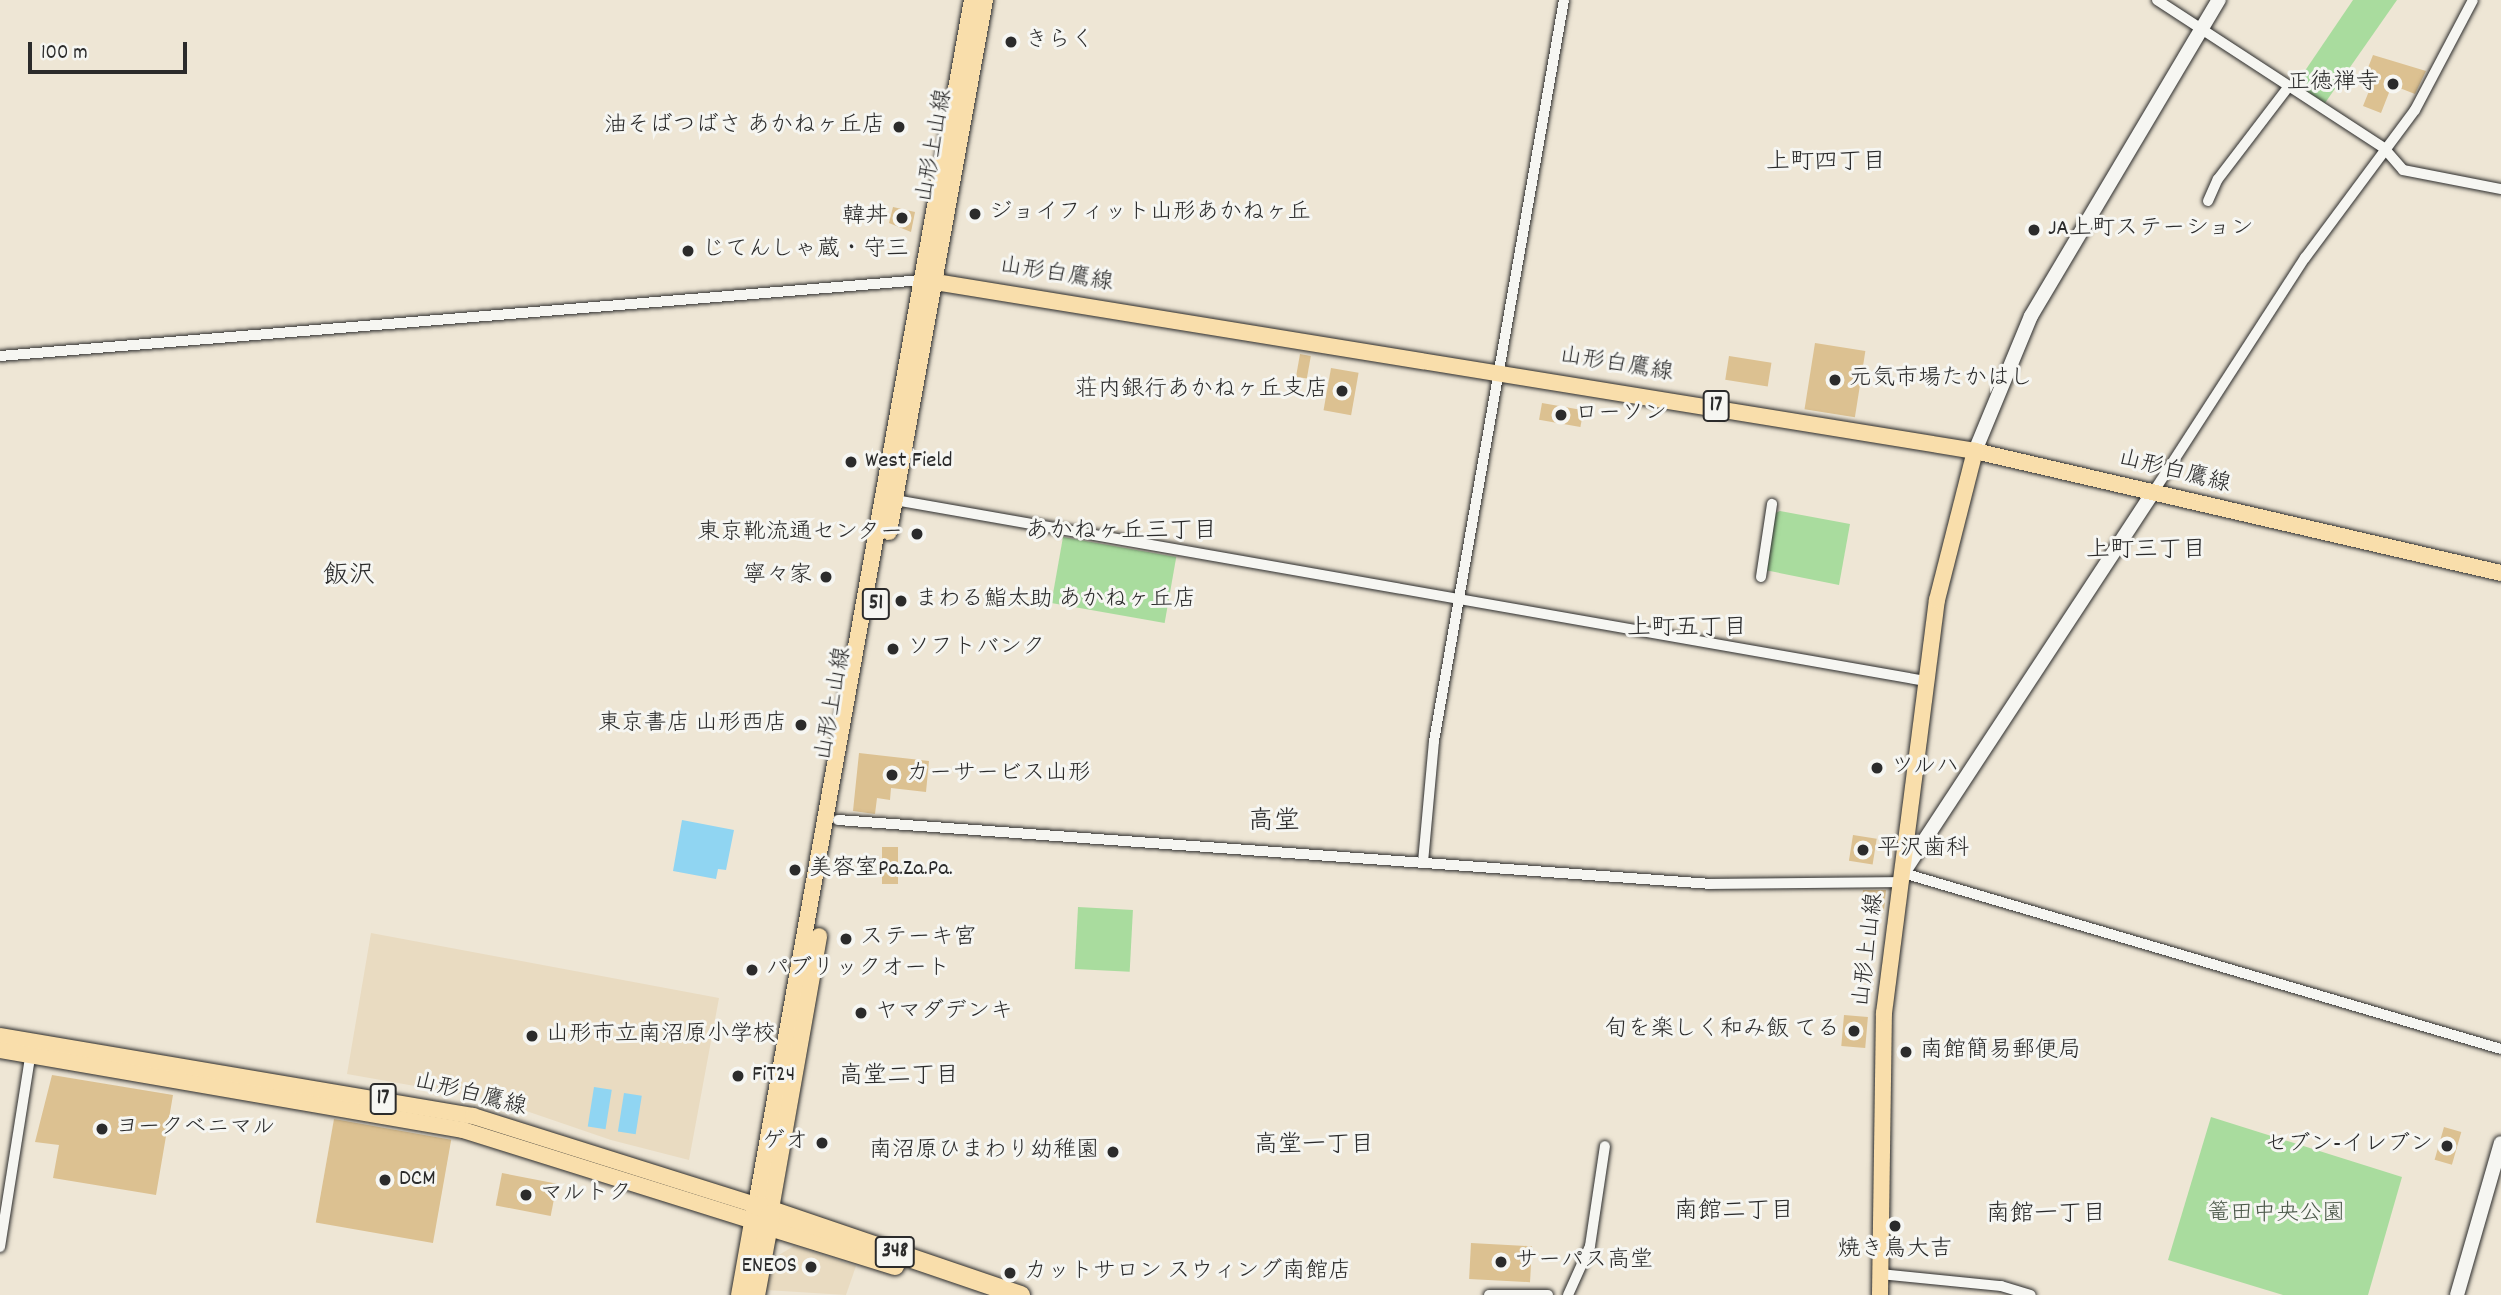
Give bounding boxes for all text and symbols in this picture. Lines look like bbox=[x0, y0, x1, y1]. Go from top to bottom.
scale bar bbox=[32, 28, 191, 72]
place label: きらく bbox=[1025, 28, 1094, 56]
marker: きらく bbox=[1003, 34, 1019, 50]
text: 100 m bbox=[41, 39, 88, 69]
place label: 正徳禅寺 bbox=[2287, 70, 2379, 98]
marker: 正徳禅寺 bbox=[2385, 76, 2401, 92]
street label: 山形上山線 bbox=[912, 87, 960, 205]
place label: 油そばつばさ あかねヶ丘店 bbox=[604, 113, 885, 141]
marker: 油そばつばさ あかねヶ丘店 bbox=[891, 119, 907, 135]
district label: 上町四丁目 bbox=[1766, 150, 1886, 178]
place label: ジョイフィット山形あかねヶ丘 bbox=[989, 200, 1311, 228]
place label: 韓丼 bbox=[842, 204, 888, 232]
marker: ジョイフィット山形あかねヶ丘 bbox=[967, 206, 983, 222]
marker: 韓丼 bbox=[894, 210, 910, 226]
place label: JA上町ステーション bbox=[2048, 216, 2253, 244]
marker: JA上町ステーション bbox=[2026, 222, 2042, 238]
place label: じてんしゃ蔵・守三 bbox=[702, 237, 909, 265]
marker: じてんしゃ蔵・守三 bbox=[680, 243, 696, 259]
street label: 山形白鷹線 bbox=[997, 253, 1115, 299]
street label: 山形白鷹線 bbox=[1557, 343, 1675, 389]
place label: 元気市場たかはし bbox=[1849, 366, 2033, 394]
marker: 元気市場たかはし bbox=[1827, 372, 1843, 388]
place label: 荘内銀行あかねヶ丘支店 bbox=[1075, 377, 1328, 405]
marker: 荘内銀行あかねヶ丘支店 bbox=[1334, 383, 1350, 399]
road number: 17 bbox=[1702, 388, 1730, 424]
place label: ローソン bbox=[1575, 401, 1667, 429]
marker: ローソン bbox=[1553, 407, 1569, 423]
street label: 山形白鷹線 bbox=[2115, 446, 2233, 500]
place label: West Field bbox=[865, 448, 953, 476]
marker: West Field bbox=[843, 454, 859, 470]
district label: あかねヶ丘三丁目 bbox=[1025, 519, 1217, 547]
place label: 東京靴流通センター bbox=[696, 520, 903, 548]
marker: 東京靴流通センター bbox=[909, 526, 925, 542]
district label: 上町三丁目 bbox=[2086, 538, 2206, 566]
district label: 飯沢 bbox=[323, 561, 375, 593]
place label: 寧々家 bbox=[743, 563, 812, 591]
marker: 寧々家 bbox=[818, 569, 834, 585]
road number: 51 bbox=[860, 586, 892, 622]
place label: まわる鮨太助 あかねヶ丘店 bbox=[915, 587, 1196, 615]
marker: まわる鮨太助 あかねヶ丘店 bbox=[893, 593, 909, 609]
district label: 上町五丁目 bbox=[1627, 616, 1747, 644]
place label: ソフトバンク bbox=[907, 635, 1045, 663]
marker: ソフトバンク bbox=[885, 641, 901, 657]
street label: 山形上山線 bbox=[811, 645, 859, 763]
place label: 東京書店 山形西店 bbox=[598, 711, 787, 739]
marker: 東京書店 山形西店 bbox=[793, 717, 809, 733]
place label: ツルハ bbox=[1891, 754, 1960, 782]
marker: ツルハ bbox=[1869, 760, 1885, 776]
place label: カーサービス山形 bbox=[906, 761, 1090, 789]
marker: カーサービス山形 bbox=[884, 767, 900, 783]
district label: 高堂 bbox=[1248, 807, 1300, 839]
place label: 平沢歯科 bbox=[1877, 836, 1969, 864]
marker: 平沢歯科 bbox=[1855, 842, 1871, 858]
place label: 美容室Pa.Za.Pa. bbox=[809, 856, 953, 884]
marker: 美容室Pa.Za.Pa. bbox=[787, 862, 803, 878]
street label: 山形上山線 bbox=[1849, 891, 1891, 1009]
place label: ステーキ宮 bbox=[860, 925, 975, 953]
marker: ステーキ宮 bbox=[838, 931, 854, 947]
place label: パブリックオート bbox=[766, 956, 950, 984]
marker: パブリックオート bbox=[744, 962, 760, 978]
place label: ヤマダデンキ bbox=[875, 999, 1013, 1027]
marker: ヤマダデンキ bbox=[853, 1005, 869, 1021]
place label: 旬を楽しく和み飯 てる bbox=[1605, 1017, 1840, 1045]
place label: 山形市立南沼原小学校 bbox=[546, 1022, 776, 1050]
marker: 旬を楽しく和み飯 てる bbox=[1846, 1023, 1862, 1039]
marker: 山形市立南沼原小学校 bbox=[524, 1028, 540, 1044]
place label: 南館簡易郵便局 bbox=[1920, 1038, 2081, 1066]
marker: 南館簡易郵便局 bbox=[1898, 1044, 1914, 1060]
place label: FiT24 bbox=[752, 1062, 795, 1090]
district label: 高堂二丁目 bbox=[839, 1064, 959, 1092]
marker: FiT24 bbox=[730, 1068, 746, 1084]
street label: 山形白鷹線 bbox=[411, 1069, 529, 1123]
road number: 17 bbox=[369, 1082, 397, 1116]
place label: ヨークベニマル bbox=[116, 1115, 276, 1143]
marker: ヨークベニマル bbox=[94, 1121, 110, 1137]
place label: ゲオ bbox=[762, 1129, 808, 1157]
place label: セブン-イレブン bbox=[2264, 1132, 2433, 1160]
district label: 高堂一丁目 bbox=[1254, 1133, 1374, 1161]
marker: ゲオ bbox=[814, 1135, 830, 1151]
place label: 南沼原ひまわり幼稚園 bbox=[869, 1138, 1099, 1166]
marker: セブン-イレブン bbox=[2439, 1138, 2455, 1154]
marker: 南沼原ひまわり幼稚園 bbox=[1105, 1144, 1121, 1160]
place label: DCM bbox=[399, 1166, 436, 1194]
marker: DCM bbox=[377, 1172, 393, 1188]
place label: マルトク bbox=[540, 1181, 632, 1209]
marker: マルトク bbox=[518, 1187, 534, 1203]
district label: 南館二丁目 bbox=[1674, 1199, 1794, 1227]
park label: 篭田中央公園 bbox=[2207, 1201, 2345, 1229]
district label: 南館一丁目 bbox=[1986, 1202, 2106, 1230]
marker: 焼き鳥大吉 bbox=[1887, 1218, 1903, 1234]
road number: 348 bbox=[874, 1234, 916, 1270]
place label: 焼き鳥大吉 bbox=[1838, 1237, 1952, 1265]
place label: サーパス高堂 bbox=[1515, 1248, 1653, 1276]
place label: ENEOS bbox=[741, 1253, 797, 1281]
marker: サーパス高堂 bbox=[1493, 1254, 1509, 1270]
marker: ENEOS bbox=[803, 1259, 819, 1275]
place label: カットサロン スウィング南館店 bbox=[1024, 1259, 1351, 1287]
marker: カットサロン スウィング南館店 bbox=[1002, 1265, 1018, 1281]

